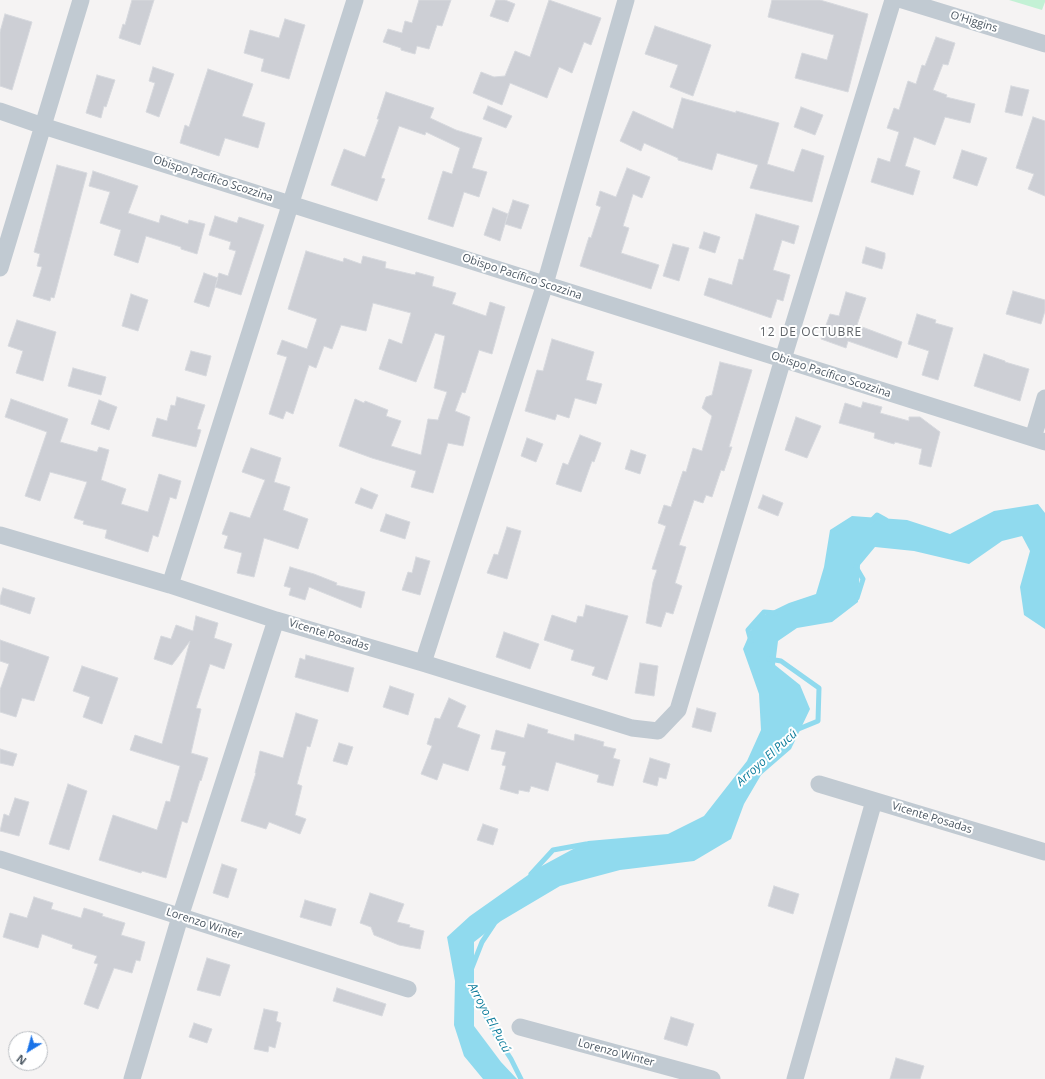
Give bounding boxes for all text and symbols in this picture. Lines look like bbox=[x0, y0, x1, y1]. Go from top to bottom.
street label: O'Higgins bbox=[949, 9, 999, 35]
street label: Obispo Pacífico Scozzina bbox=[151, 153, 275, 205]
street label: Obispo Pacífico Scozzina bbox=[460, 251, 584, 303]
district label: 12 DE OCTUBRE bbox=[760, 326, 862, 340]
street label: Obispo Pacífico Scozzina bbox=[769, 349, 893, 401]
street label: Vicente Posadas bbox=[287, 617, 371, 653]
water label: Arroyo El Pucú bbox=[734, 727, 800, 789]
street label: Vicente Posadas bbox=[890, 800, 974, 836]
street label: Lorenzo Winter bbox=[165, 906, 243, 942]
water label: Arroyo El Pucú bbox=[465, 981, 513, 1055]
north arrow bbox=[8, 1031, 48, 1071]
street label: Lorenzo Winter bbox=[576, 1036, 656, 1070]
text: N bbox=[13, 1052, 29, 1069]

